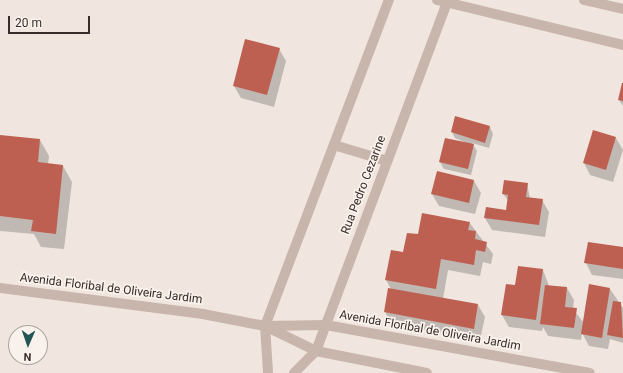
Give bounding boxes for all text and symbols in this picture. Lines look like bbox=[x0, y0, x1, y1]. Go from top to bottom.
scale bar bbox=[10, 8, 92, 34]
text: 20 m bbox=[15, 16, 42, 30]
street label: Rua Pedro Cezarine bbox=[339, 134, 389, 236]
street label: Avenida Floribal de Oliveira Jardim bbox=[19, 271, 203, 307]
street label: Avenida Floribal de Oliveira Jardim bbox=[338, 308, 522, 354]
north arrow bbox=[8, 325, 48, 365]
text: N bbox=[23, 350, 32, 363]

